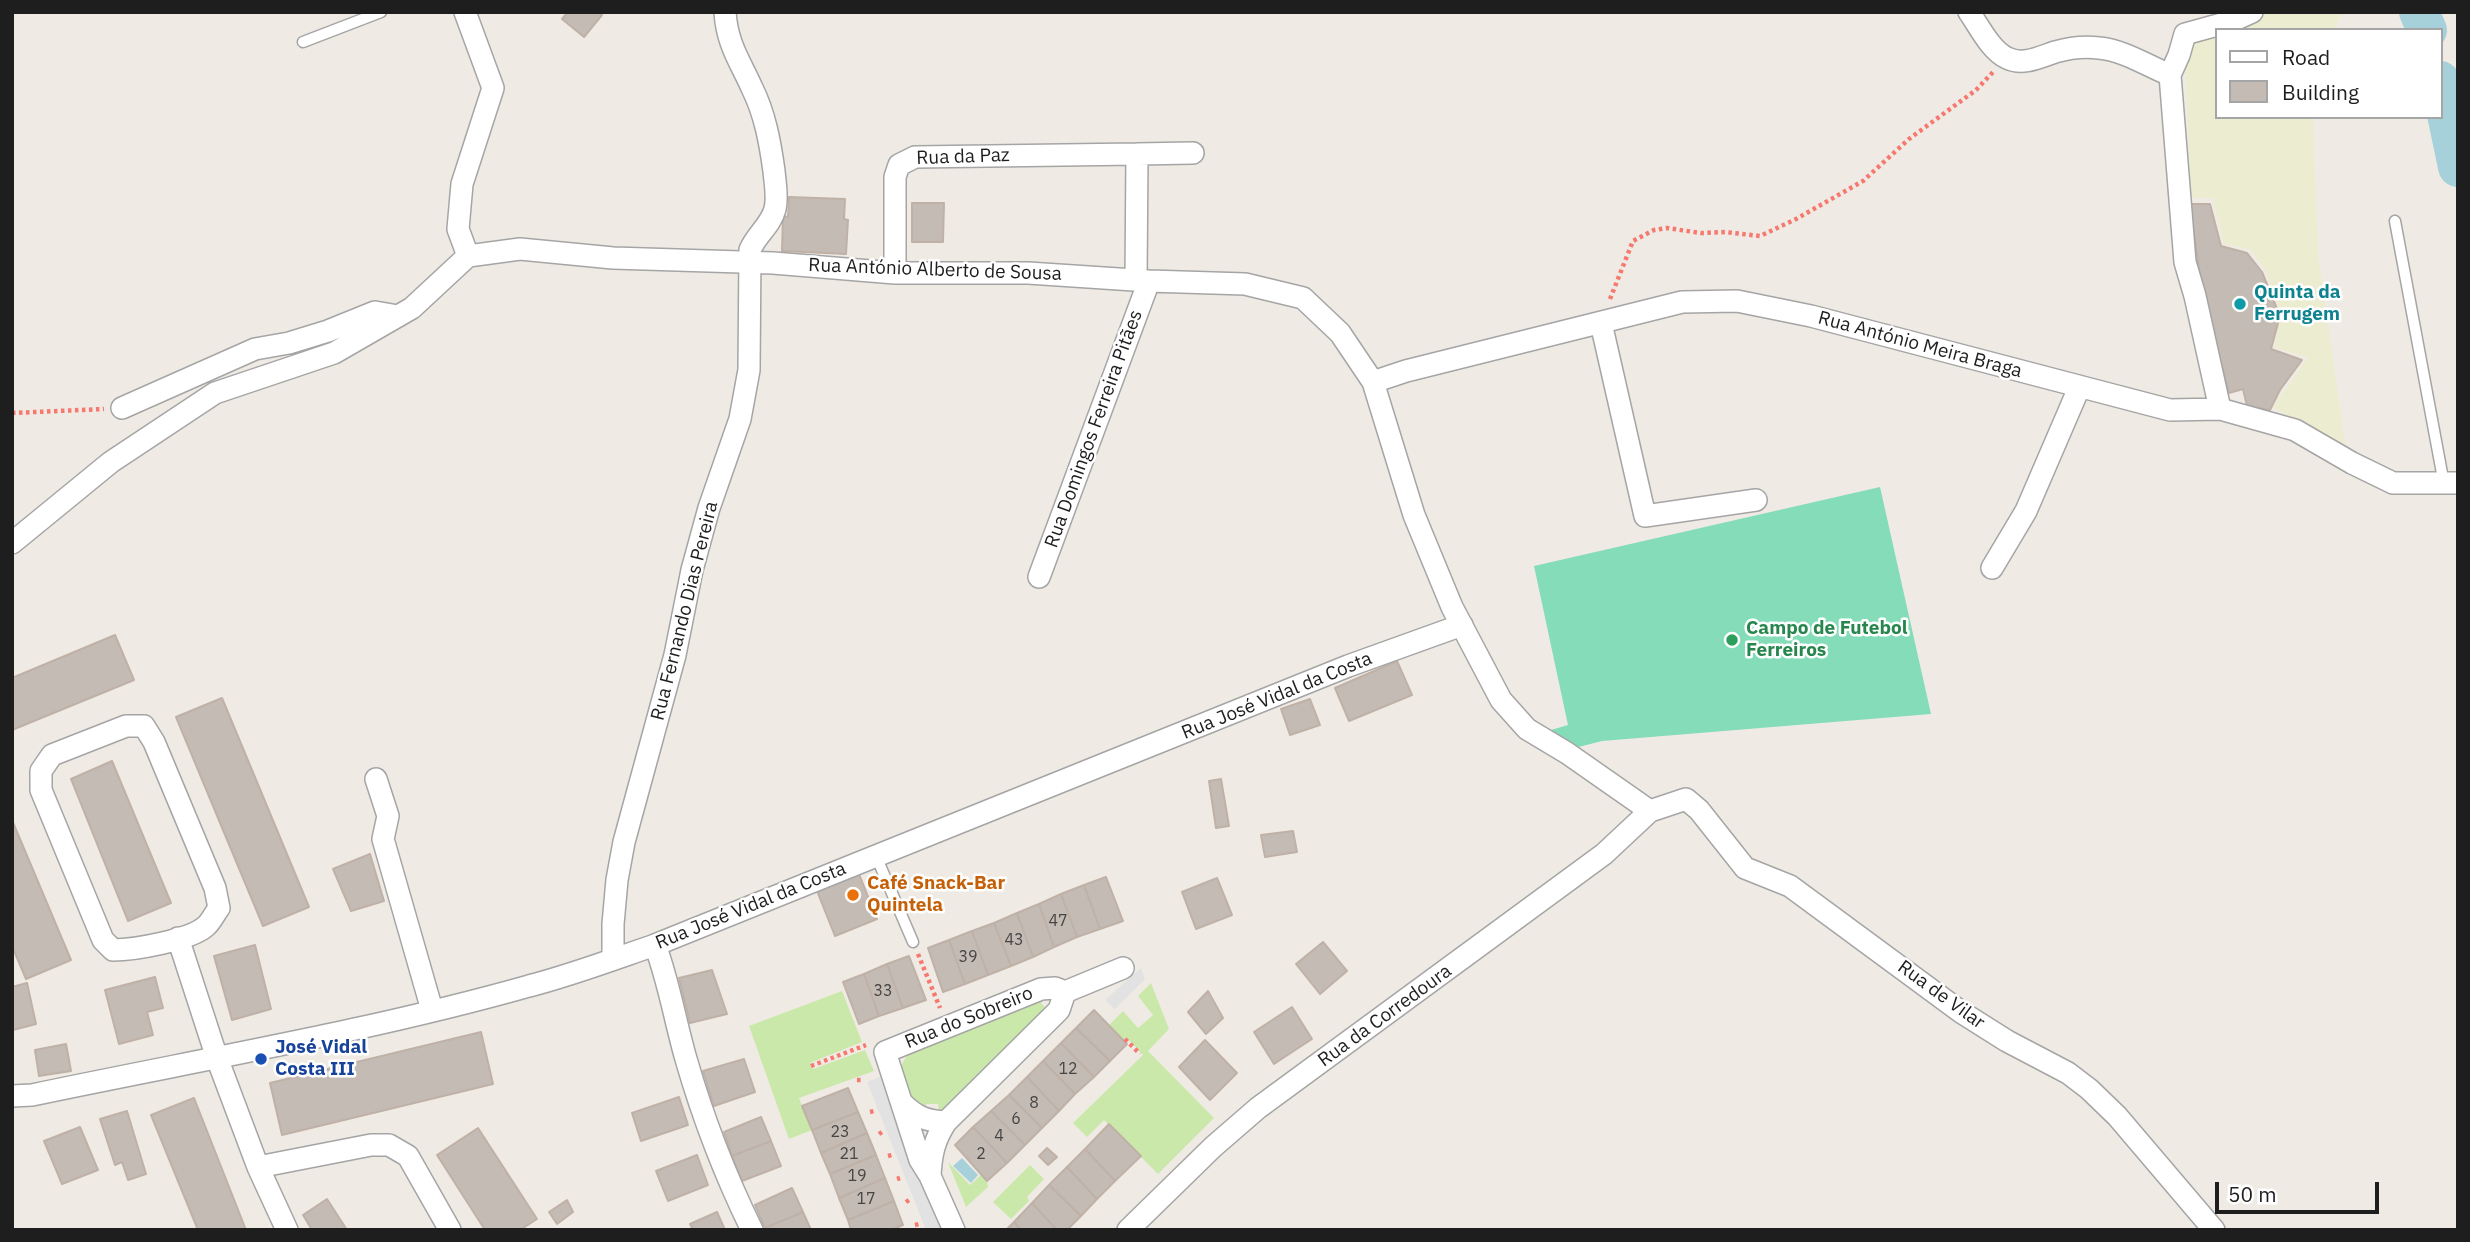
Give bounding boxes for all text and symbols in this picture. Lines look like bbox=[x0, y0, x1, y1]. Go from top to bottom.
legend bbox=[2214, 28, 2442, 119]
text: Road bbox=[2282, 43, 2330, 71]
text: Building bbox=[2282, 78, 2359, 106]
street label: Rua da Paz bbox=[916, 144, 1010, 170]
street label: Rua António Alberto de Sousa bbox=[808, 254, 1062, 286]
place label: Quinta da Ferrugem bbox=[2254, 282, 2341, 326]
marker: Quinta da Ferrugem bbox=[2232, 296, 2248, 312]
street label: Rua Domingos Ferreira Pitães bbox=[1040, 307, 1148, 551]
street label: Rua António Meira Braga bbox=[1816, 307, 2024, 383]
street label: Rua Fernando Dias Pereira bbox=[647, 499, 723, 723]
place label: Campo de Futebol Ferreiros bbox=[1746, 618, 1907, 662]
marker: Campo de Futebol Ferreiros bbox=[1724, 632, 1740, 648]
street label: Rua José Vidal da Costa bbox=[1179, 647, 1375, 745]
street label: Rua José Vidal da Costa bbox=[653, 857, 849, 955]
place label: Café Snack-Bar Quintela bbox=[867, 873, 1005, 917]
marker: Café Snack-Bar Quintela bbox=[845, 887, 861, 903]
house number: 47 bbox=[1048, 911, 1068, 931]
house number: 43 bbox=[1004, 930, 1024, 950]
house number: 39 bbox=[958, 947, 978, 967]
street label: Rua de Vilar bbox=[1893, 956, 1989, 1034]
street label: Rua da Corredoura bbox=[1314, 960, 1456, 1072]
house number: 33 bbox=[873, 981, 893, 1001]
street label: Rua do Sobreiro bbox=[902, 982, 1036, 1054]
place label: José Vidal Costa III bbox=[275, 1037, 367, 1081]
marker: José Vidal Costa III bbox=[253, 1051, 269, 1067]
house number: 12 bbox=[1058, 1059, 1078, 1079]
house number: 8 bbox=[1029, 1093, 1039, 1113]
house number: 6 bbox=[1011, 1109, 1021, 1129]
house number: 23 bbox=[830, 1122, 850, 1142]
house number: 4 bbox=[994, 1126, 1004, 1146]
house number: 21 bbox=[839, 1144, 859, 1164]
house number: 2 bbox=[976, 1144, 986, 1164]
house number: 19 bbox=[847, 1166, 867, 1186]
scale bar bbox=[2218, 1168, 2382, 1212]
text: 50 m bbox=[2228, 1180, 2277, 1208]
house number: 17 bbox=[856, 1189, 876, 1209]

